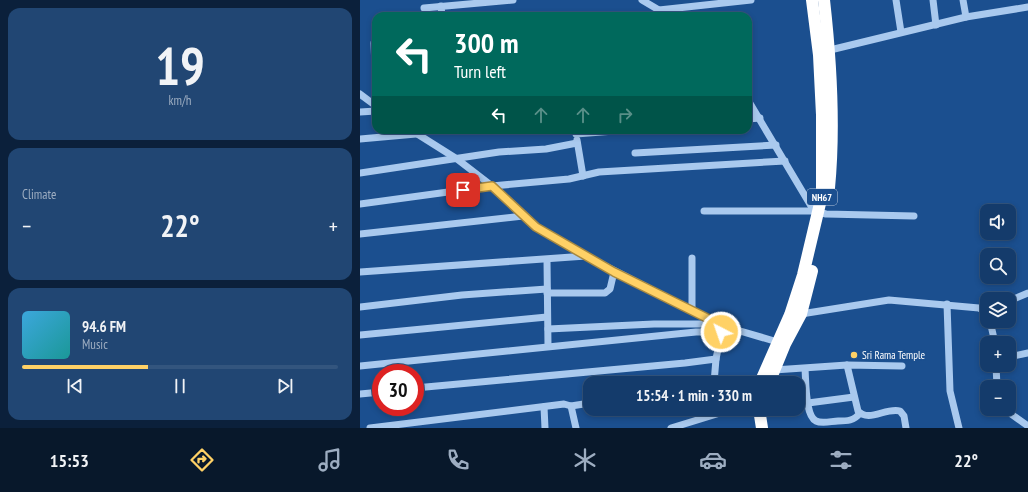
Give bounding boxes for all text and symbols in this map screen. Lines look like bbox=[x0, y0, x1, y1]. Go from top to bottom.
text: 300 m bbox=[454, 24, 518, 61]
icon: left bbox=[388, 28, 440, 80]
text: 19 bbox=[155, 32, 205, 99]
text: Turn left bbox=[454, 60, 506, 83]
text: km/h bbox=[168, 92, 192, 109]
icon: left bbox=[488, 104, 510, 126]
icon: ahead bbox=[530, 104, 552, 126]
icon: ahead bbox=[572, 104, 594, 126]
icon: right bbox=[614, 104, 636, 126]
pin bbox=[446, 173, 480, 207]
icon: arrive bbox=[452, 179, 474, 201]
text: Climate bbox=[22, 186, 56, 203]
road number: NH67 bbox=[807, 189, 837, 205]
map controls bbox=[980, 204, 1016, 416]
button: sound bbox=[980, 204, 1016, 240]
text: 22° bbox=[160, 206, 200, 245]
text: − bbox=[22, 212, 31, 240]
text: + bbox=[329, 212, 338, 240]
button: search bbox=[980, 248, 1016, 284]
button: layers bbox=[980, 292, 1016, 328]
position arrow bbox=[700, 311, 742, 353]
text: 94.6 FM bbox=[82, 317, 126, 336]
text: Music bbox=[82, 336, 108, 353]
button: + bbox=[980, 336, 1016, 372]
place label: Sri Rama Temple bbox=[862, 348, 926, 362]
marker: Sri Rama Temple bbox=[849, 350, 859, 360]
speed limit sign: 30 bbox=[372, 364, 424, 416]
icon: previous bbox=[64, 375, 86, 397]
icon: pause bbox=[169, 375, 191, 397]
icon: next bbox=[274, 375, 296, 397]
button: − bbox=[980, 380, 1016, 416]
text: 15:54 · 1 min · 330 m bbox=[636, 386, 752, 405]
icon: directions bbox=[188, 446, 216, 474]
icon: music bbox=[316, 446, 344, 474]
icon: phone bbox=[444, 446, 472, 474]
icon: climate bbox=[571, 446, 599, 474]
icon: car bbox=[699, 446, 727, 474]
icon: filters bbox=[827, 446, 855, 474]
text: 15:53 bbox=[50, 449, 89, 472]
text: 22° bbox=[954, 449, 978, 472]

